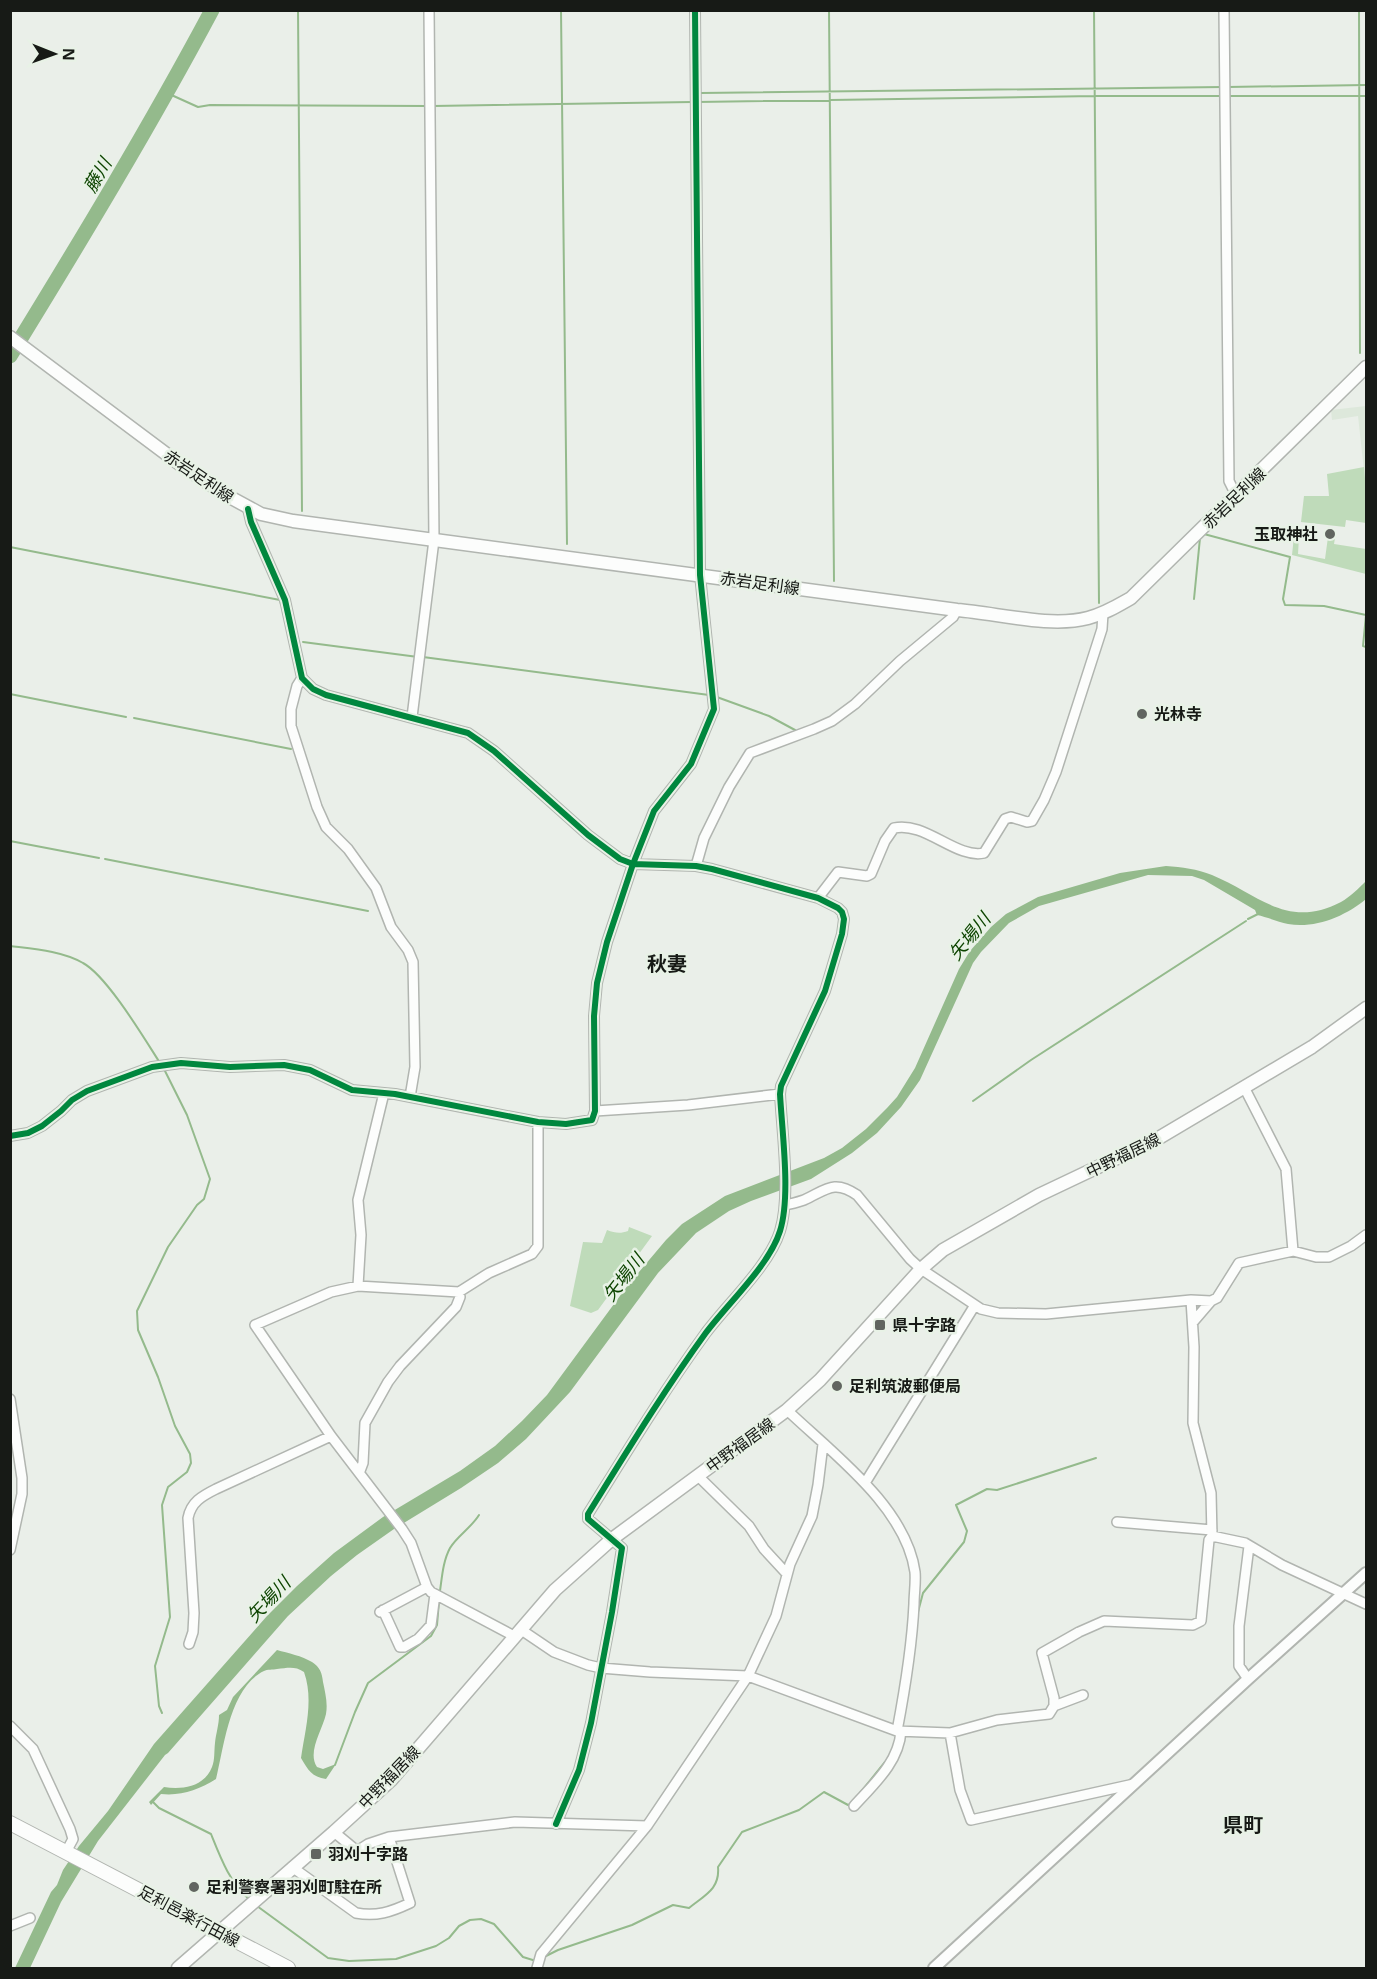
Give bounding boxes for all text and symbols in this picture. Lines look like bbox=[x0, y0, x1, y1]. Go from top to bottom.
north arrow bbox=[24, 24, 84, 84]
text: N bbox=[58, 48, 80, 61]
water label: 藤川 bbox=[78, 152, 117, 197]
street label: 赤岩足利線 bbox=[160, 445, 238, 507]
street label: 赤岩足利線 bbox=[1198, 462, 1270, 534]
place label: 玉取神社 bbox=[1254, 523, 1318, 545]
marker: 玉取神社 bbox=[1323, 527, 1337, 541]
street label: 赤岩足利線 bbox=[719, 567, 801, 599]
place label: 光林寺 bbox=[1154, 703, 1202, 725]
marker: 光林寺 bbox=[1135, 707, 1149, 721]
water label: 矢場川 bbox=[943, 906, 997, 965]
district label: 秋妻 bbox=[647, 950, 687, 977]
street label: 中野福居線 bbox=[1082, 1128, 1164, 1182]
water label: 矢場川 bbox=[597, 1247, 650, 1306]
place label: 県十字路 bbox=[892, 1314, 956, 1336]
marker: 県十字路 bbox=[873, 1318, 887, 1332]
place label: 足利筑波郵便局 bbox=[849, 1375, 961, 1397]
marker: 足利筑波郵便局 bbox=[830, 1379, 844, 1393]
street label: 中野福居線 bbox=[701, 1413, 779, 1477]
water label: 矢場川 bbox=[241, 1570, 297, 1627]
street label: 中野福居線 bbox=[353, 1741, 425, 1813]
district label: 県町 bbox=[1223, 1811, 1263, 1838]
place label: 羽刈十字路 bbox=[328, 1843, 408, 1865]
marker: 羽刈十字路 bbox=[309, 1847, 323, 1861]
place label: 足利警察署羽刈町駐在所 bbox=[206, 1876, 382, 1898]
street label: 足利邑楽行田線 bbox=[134, 1880, 244, 1952]
marker: 足利警察署羽刈町駐在所 bbox=[187, 1880, 201, 1894]

